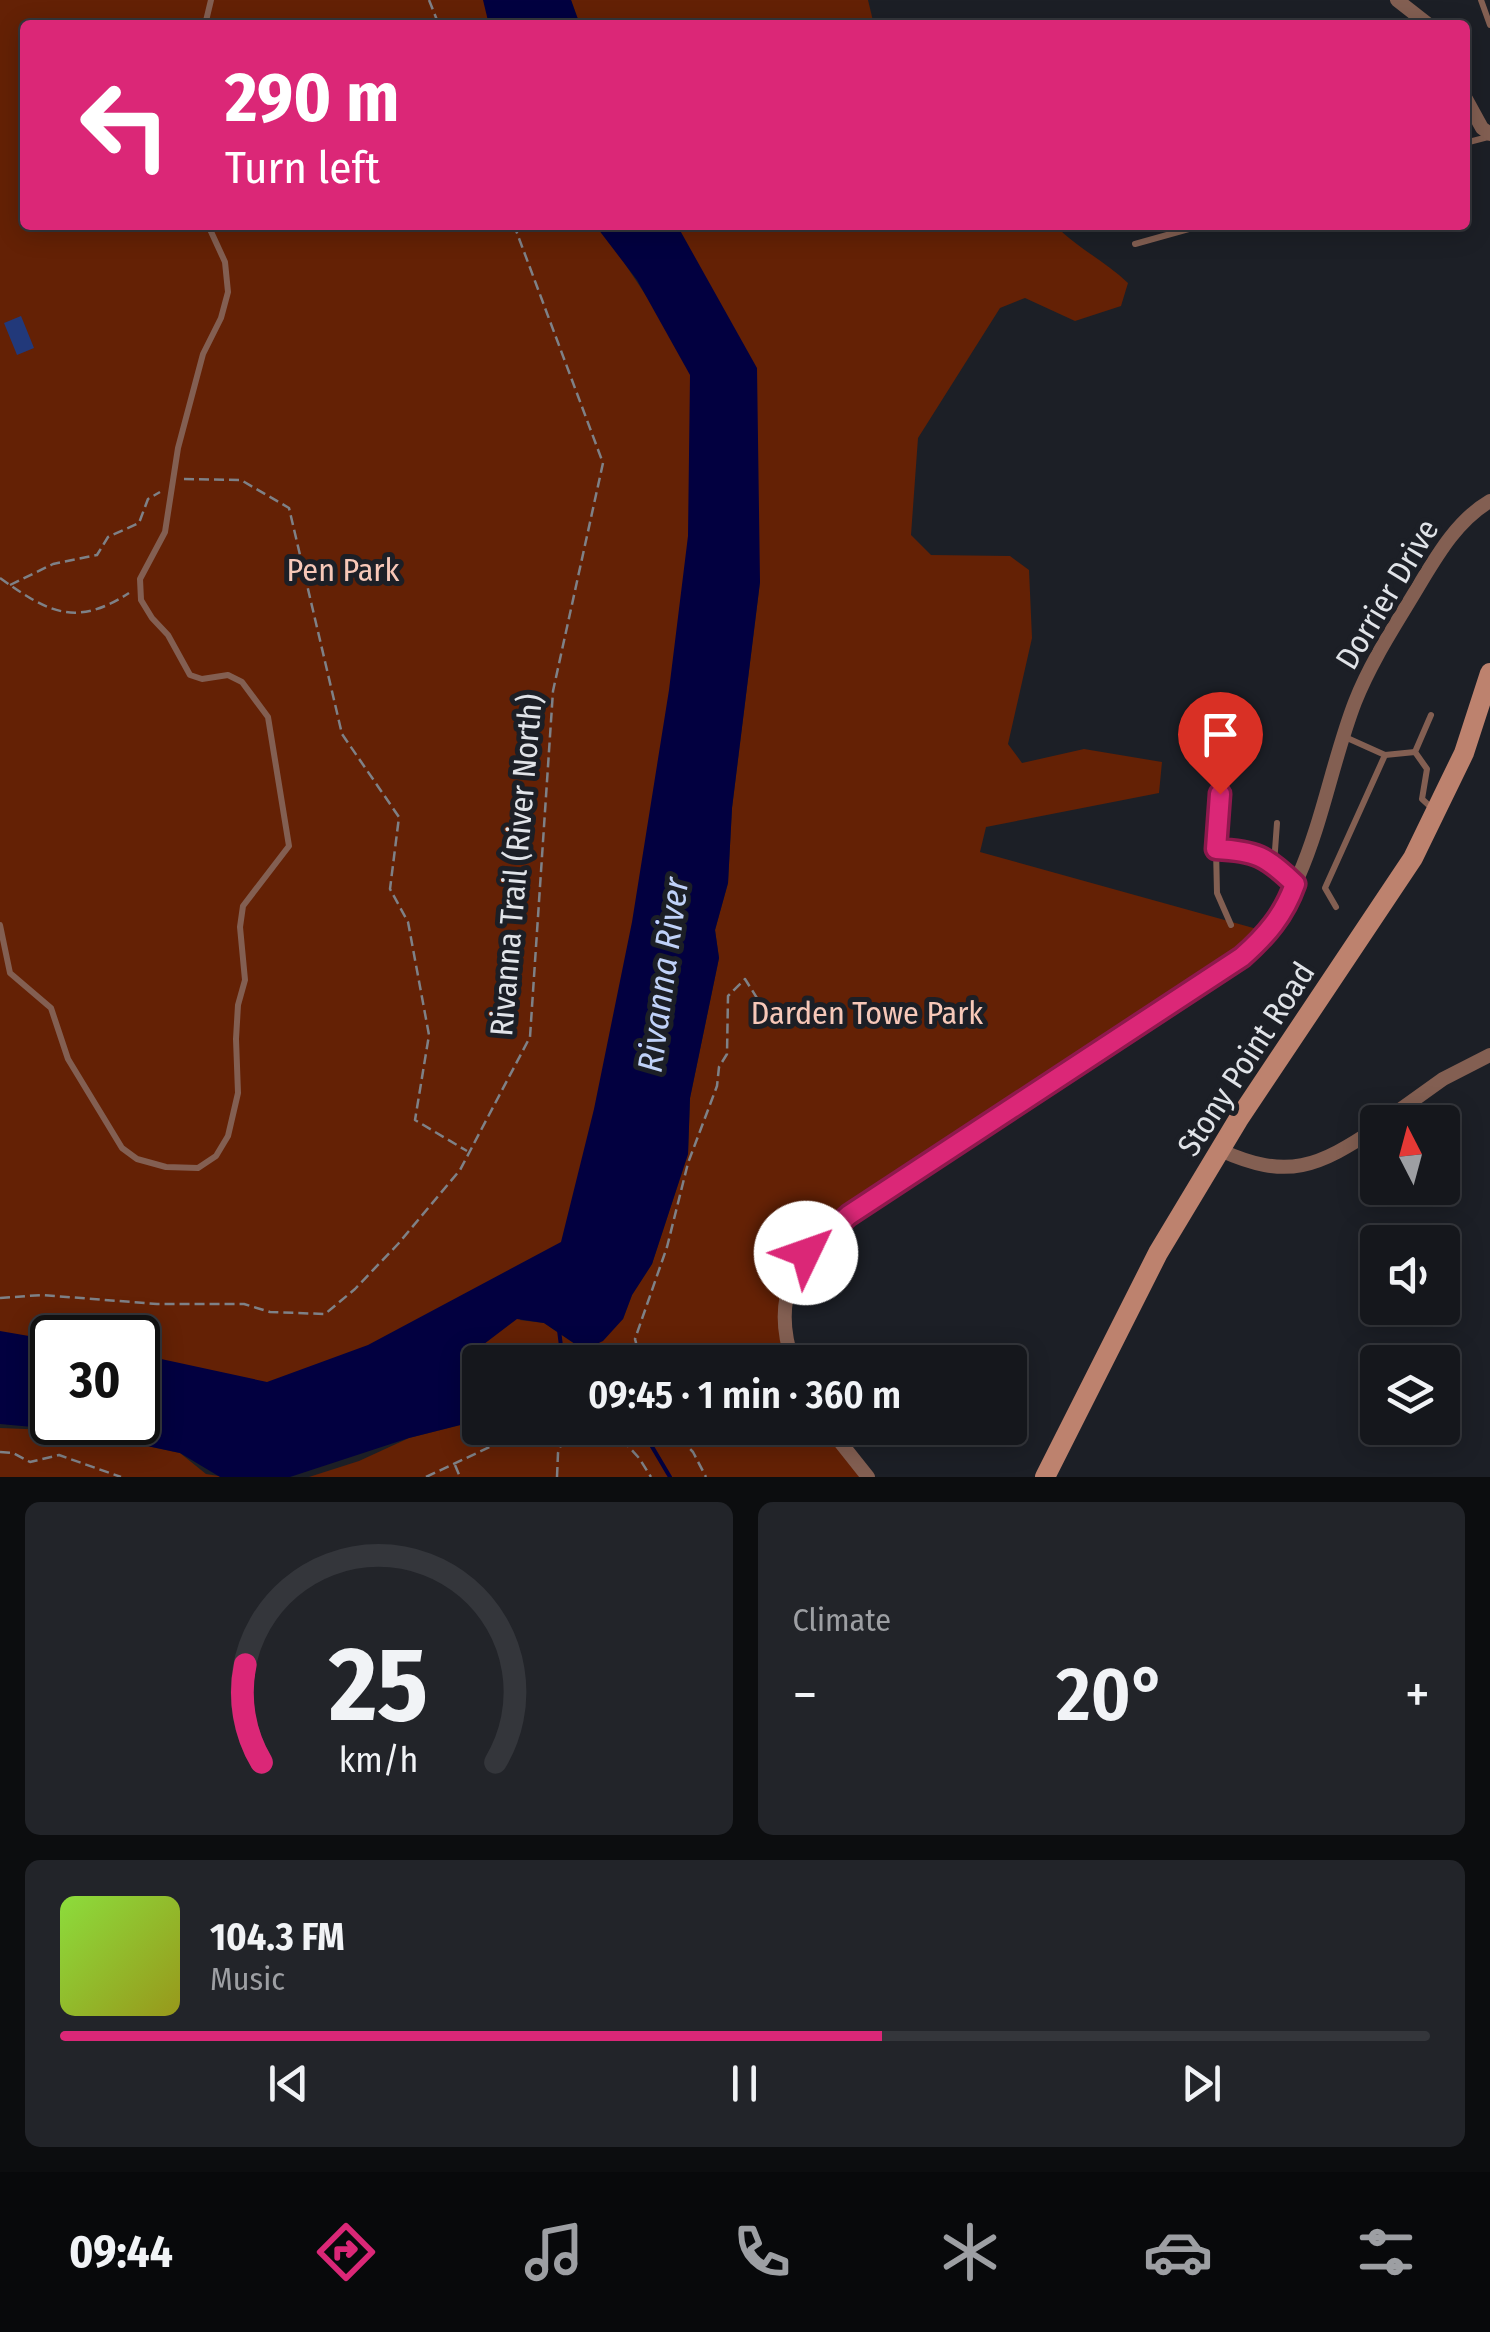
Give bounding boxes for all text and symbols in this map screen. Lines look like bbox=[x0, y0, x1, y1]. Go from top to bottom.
text: 290 m bbox=[225, 56, 399, 140]
icon: left bbox=[60, 60, 190, 190]
text: Turn left bbox=[225, 141, 380, 195]
street label: Dorrier Drive bbox=[1327, 512, 1447, 676]
park label: Pen Park bbox=[287, 551, 399, 589]
street label: Rivanna Trail (River North) bbox=[482, 692, 550, 1038]
pin bbox=[1178, 692, 1263, 795]
icon: arrive bbox=[1193, 707, 1248, 762]
water label: Rivanna River bbox=[629, 873, 698, 1075]
street label: Stony Point Road bbox=[1169, 955, 1323, 1163]
park label: Darden Towe Park bbox=[751, 994, 983, 1032]
north arrow bbox=[1360, 1105, 1460, 1205]
map controls bbox=[1360, 1105, 1460, 1445]
position arrow bbox=[754, 1201, 858, 1305]
button: sound bbox=[1360, 1225, 1460, 1325]
speed limit sign: 30 bbox=[30, 1315, 160, 1445]
button: layers bbox=[1360, 1345, 1460, 1445]
text: 09:45 · 1 min · 360 m bbox=[588, 1372, 901, 1418]
text: Climate bbox=[793, 1601, 891, 1639]
text: 25 bbox=[328, 1623, 428, 1748]
text: 20° bbox=[1056, 1650, 1166, 1740]
text: − bbox=[793, 1662, 817, 1728]
text: + bbox=[1405, 1662, 1430, 1728]
text: km/h bbox=[339, 1739, 419, 1781]
text: 104.3 FM bbox=[210, 1914, 345, 1960]
text: Music bbox=[210, 1960, 285, 1998]
icon: previous bbox=[261, 2056, 316, 2111]
icon: pause bbox=[717, 2056, 772, 2111]
icon: next bbox=[1174, 2056, 1229, 2111]
icon: directions bbox=[311, 2217, 381, 2287]
icon: music bbox=[519, 2217, 589, 2287]
icon: phone bbox=[727, 2217, 797, 2287]
icon: climate bbox=[935, 2217, 1005, 2287]
icon: car bbox=[1143, 2217, 1213, 2287]
icon: filters bbox=[1351, 2217, 1421, 2287]
text: 09:44 bbox=[69, 2225, 173, 2279]

